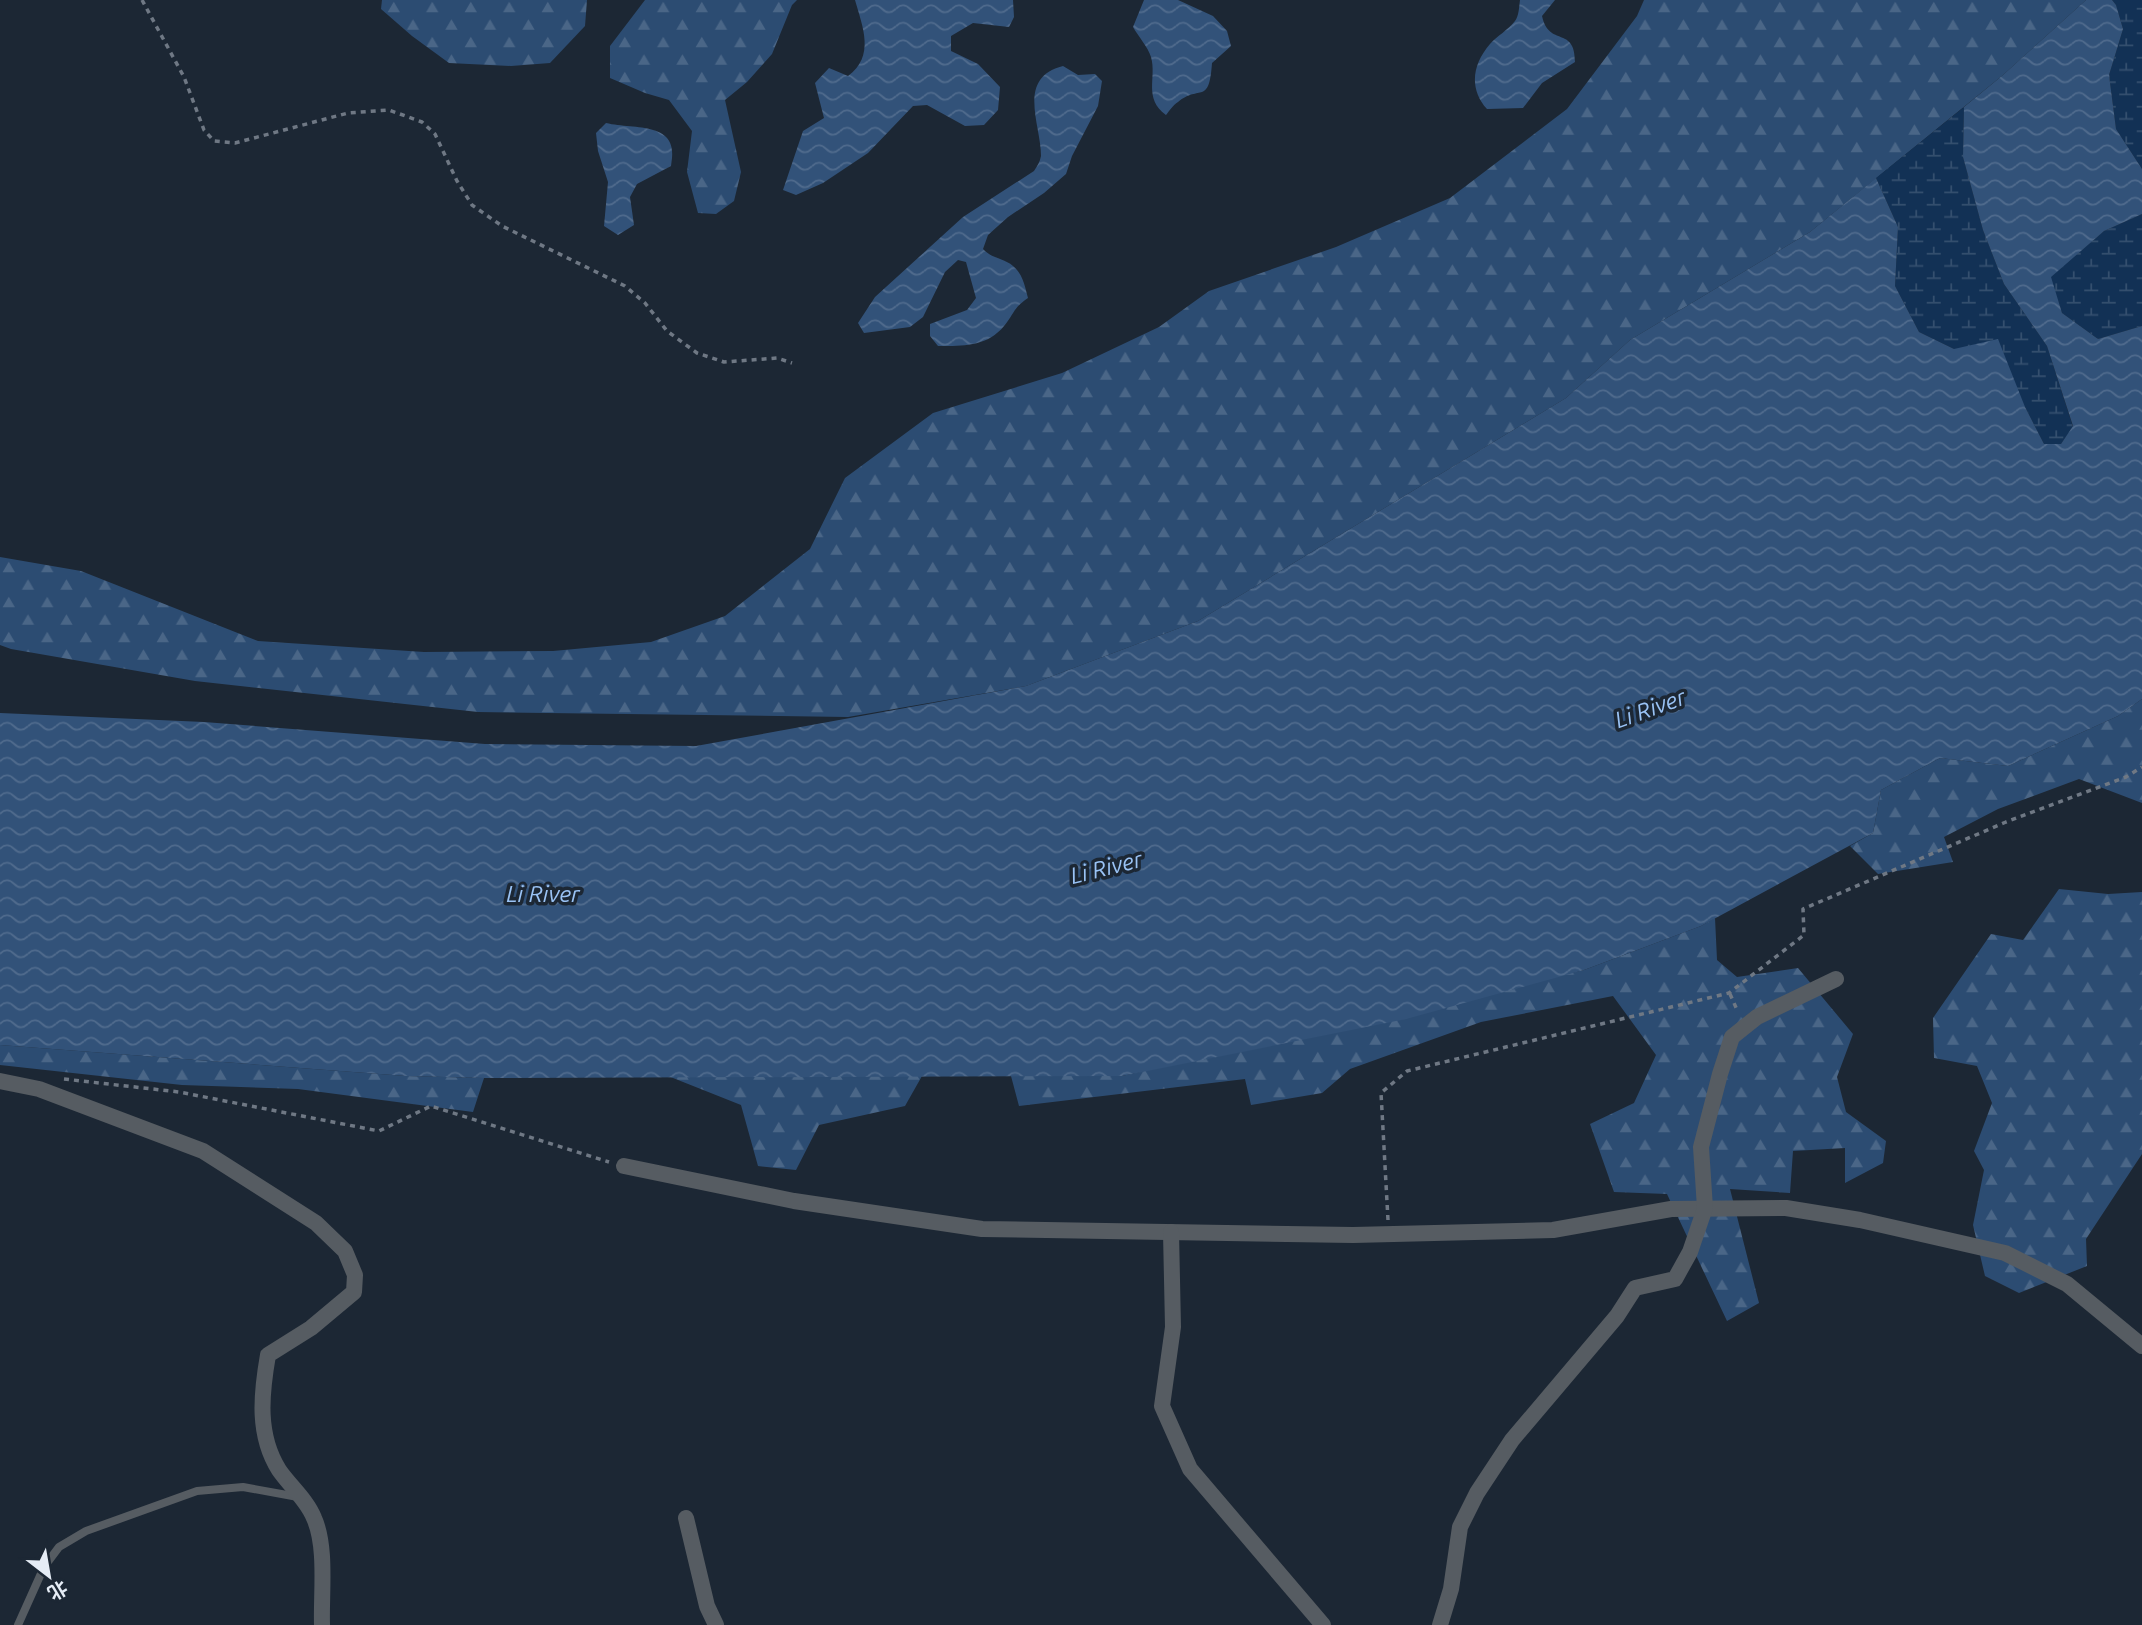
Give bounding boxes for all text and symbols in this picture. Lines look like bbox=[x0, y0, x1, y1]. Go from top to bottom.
water label: Li River bbox=[1611, 683, 1690, 732]
water label: Li River bbox=[1067, 846, 1146, 888]
water label: Li River bbox=[506, 881, 581, 906]
north arrow bbox=[14, 1541, 84, 1611]
text: 北 bbox=[44, 1576, 72, 1605]

